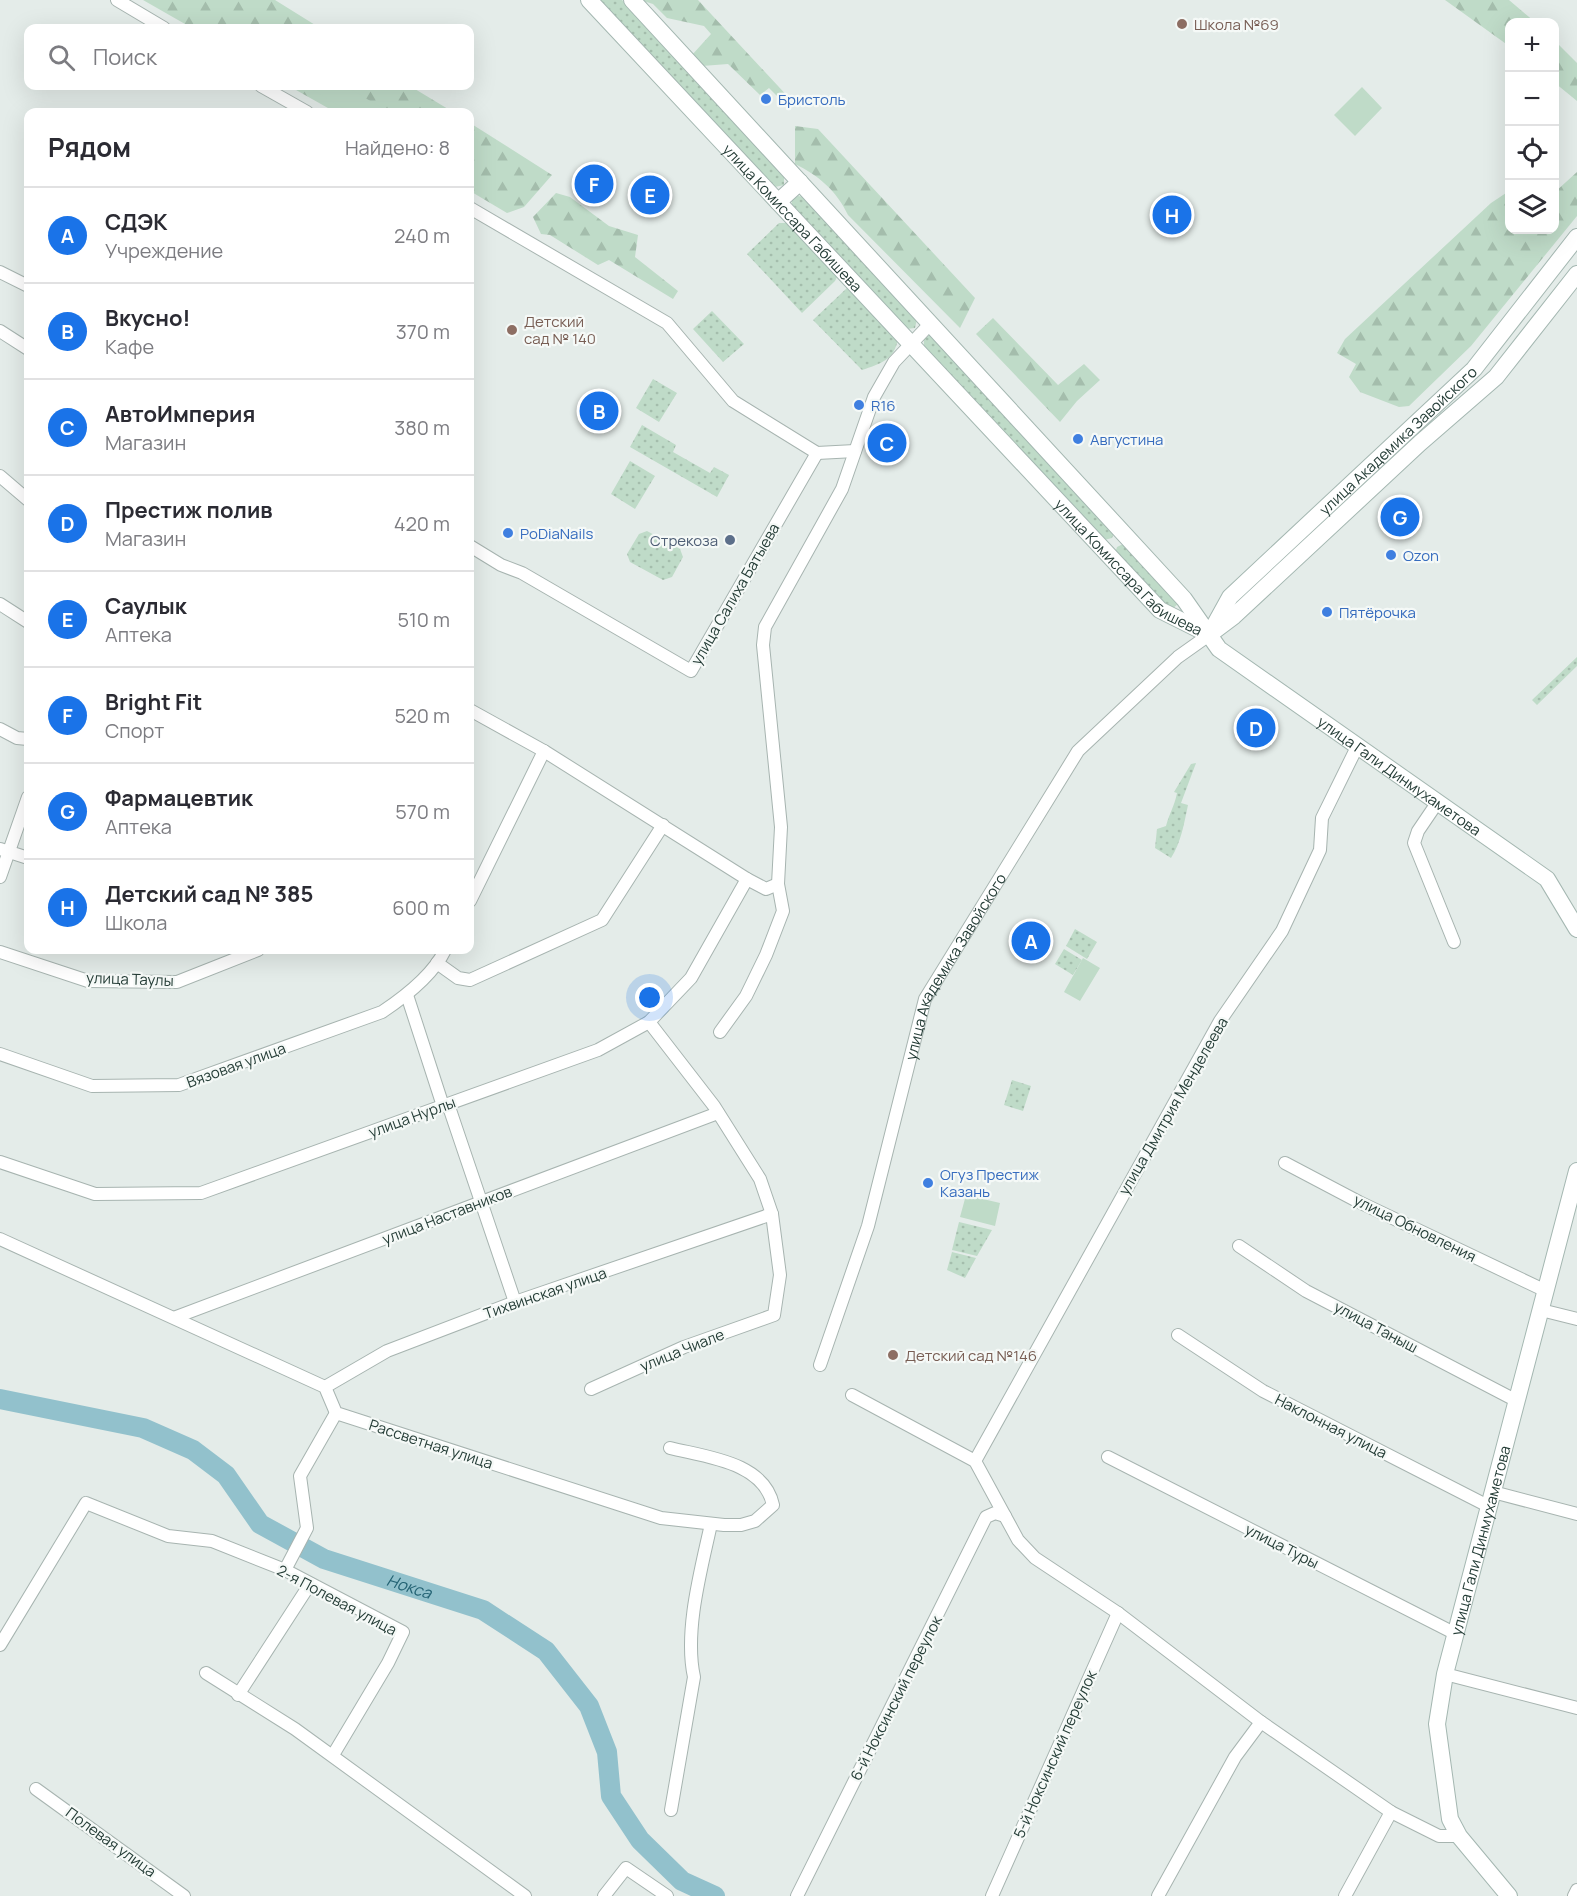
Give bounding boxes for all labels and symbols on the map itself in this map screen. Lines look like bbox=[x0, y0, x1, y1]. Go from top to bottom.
place label: Школа №69 bbox=[1194, 14, 1279, 35]
marker: Школа №69 bbox=[1175, 17, 1189, 31]
place label: Бристоль bbox=[778, 89, 846, 110]
marker: Бристоль bbox=[759, 92, 773, 106]
street label: улица Комиссара Габишева bbox=[718, 139, 867, 296]
pin: F bbox=[574, 162, 614, 207]
pin: E bbox=[630, 172, 670, 218]
pin: H bbox=[1152, 192, 1192, 238]
place label: Детский сад № 140 bbox=[524, 311, 596, 349]
marker: Детский сад № 140 bbox=[505, 323, 519, 337]
street label: улица Академика Завойского bbox=[1314, 361, 1481, 519]
pin: B bbox=[580, 388, 618, 434]
place label: R16 bbox=[871, 395, 896, 416]
marker: R16 bbox=[852, 398, 866, 412]
pin: C bbox=[868, 420, 906, 466]
place label: Августина bbox=[1090, 429, 1163, 450]
marker: Августина bbox=[1071, 432, 1085, 446]
street label: улица Комиссара Габишева bbox=[1050, 494, 1206, 640]
pin: G bbox=[1380, 494, 1420, 540]
street label: улица Салиха Батыева bbox=[686, 519, 784, 669]
place label: PoDiaNails bbox=[520, 523, 593, 544]
marker: PoDiaNails bbox=[501, 526, 515, 540]
place label: Стрекоза bbox=[650, 530, 718, 551]
marker: Стрекоза bbox=[723, 533, 737, 547]
place label: Ozon bbox=[1403, 545, 1439, 566]
marker: Ozon bbox=[1384, 548, 1398, 562]
place label: Пятёрочка bbox=[1339, 602, 1416, 623]
marker: Пятёрочка bbox=[1320, 605, 1334, 619]
pin: D bbox=[1236, 706, 1276, 750]
street label: улица Гали Динмухаметова bbox=[1313, 711, 1485, 840]
street label: улица Академика Завойского bbox=[900, 869, 1011, 1062]
pin: A bbox=[1012, 918, 1050, 964]
street label: улица Таулы bbox=[86, 967, 174, 991]
your location bbox=[635, 983, 664, 1012]
street label: улица Дмитрия Менделеева bbox=[1113, 1013, 1233, 1199]
street label: Вязовая улица bbox=[184, 1037, 288, 1093]
street label: улица Нурлы bbox=[366, 1092, 458, 1142]
place label: Огуз Престиж Казань bbox=[940, 1164, 1039, 1202]
marker: Огуз Престиж Казань bbox=[921, 1176, 935, 1190]
street label: улица Наставников bbox=[379, 1181, 515, 1249]
street label: улица Обновления bbox=[1350, 1189, 1480, 1267]
street label: Тихвинская улица bbox=[481, 1262, 609, 1324]
street label: улица Таныш bbox=[1330, 1296, 1422, 1358]
street label: улица Чиале bbox=[637, 1323, 728, 1376]
place label: Детский сад №146 bbox=[905, 1345, 1037, 1366]
marker: Детский сад №146 bbox=[886, 1348, 900, 1362]
street label: Наклонная улица bbox=[1271, 1389, 1391, 1463]
street label: Рассветная улица bbox=[366, 1414, 496, 1474]
street label: улица Гали Динмухаметова bbox=[1445, 1443, 1515, 1638]
street label: улица Туры bbox=[1242, 1518, 1322, 1574]
street label: 2-я Полевая улица bbox=[273, 1560, 401, 1640]
water label: Нокса bbox=[384, 1569, 435, 1604]
street label: 6-й Ноксинский переулок bbox=[845, 1611, 947, 1784]
street label: 5-й Ноксинский переулок bbox=[1008, 1666, 1102, 1841]
street label: Полевая улица bbox=[62, 1802, 160, 1882]

